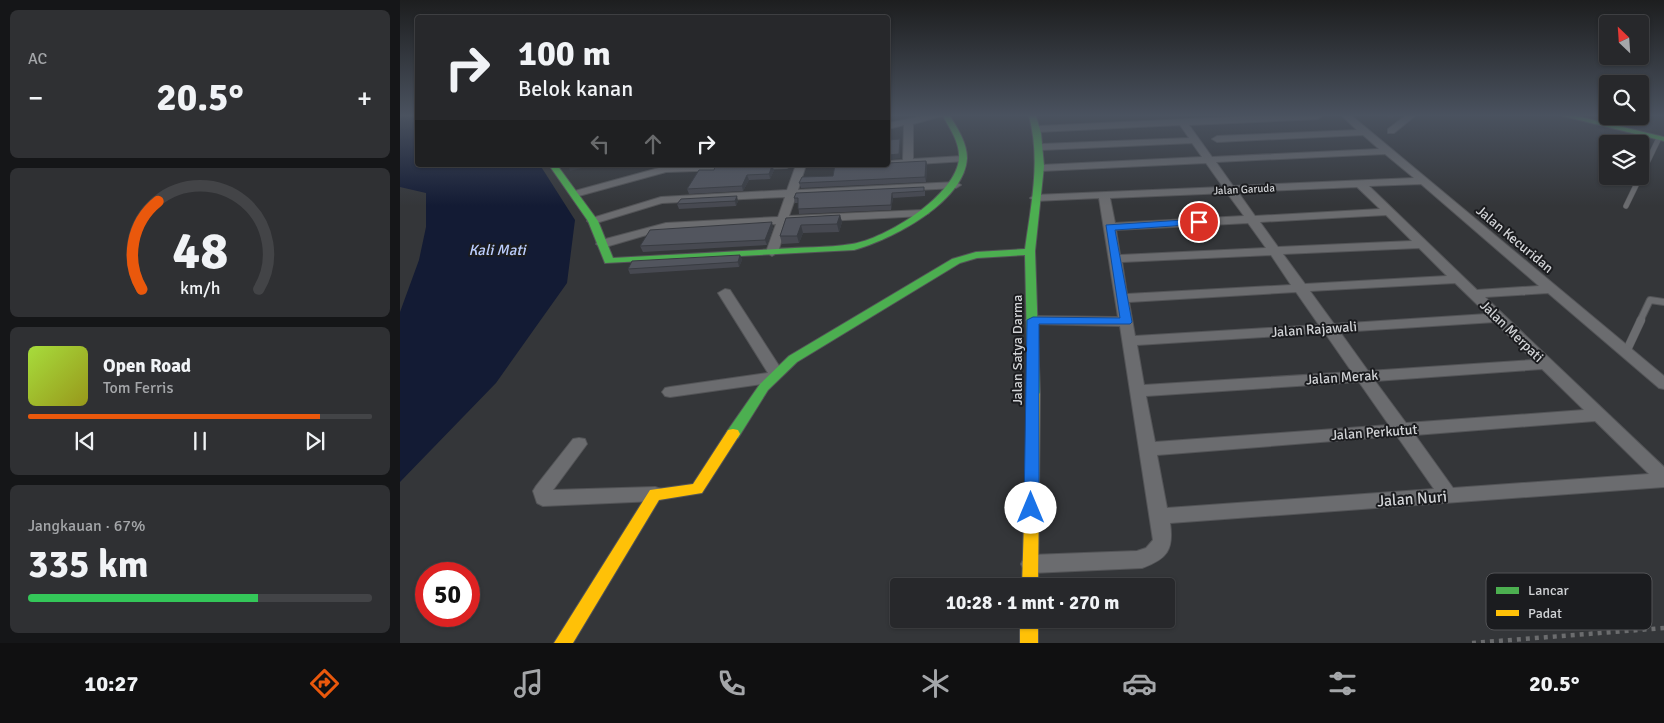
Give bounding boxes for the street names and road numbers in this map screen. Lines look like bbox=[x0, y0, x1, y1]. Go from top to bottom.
street label: Jalan Garuda bbox=[1213, 181, 1276, 198]
street label: Jalan Kecuridan bbox=[1473, 202, 1557, 277]
street label: Jalan Satya Darma bbox=[1009, 295, 1026, 405]
street label: Jalan Merpati bbox=[1476, 297, 1547, 366]
street label: Jalan Rajawali bbox=[1270, 318, 1358, 341]
street label: Jalan Merak bbox=[1305, 366, 1379, 389]
street label: Jalan Perkutut bbox=[1330, 421, 1418, 444]
street label: Jalan Nuri bbox=[1376, 487, 1448, 511]

